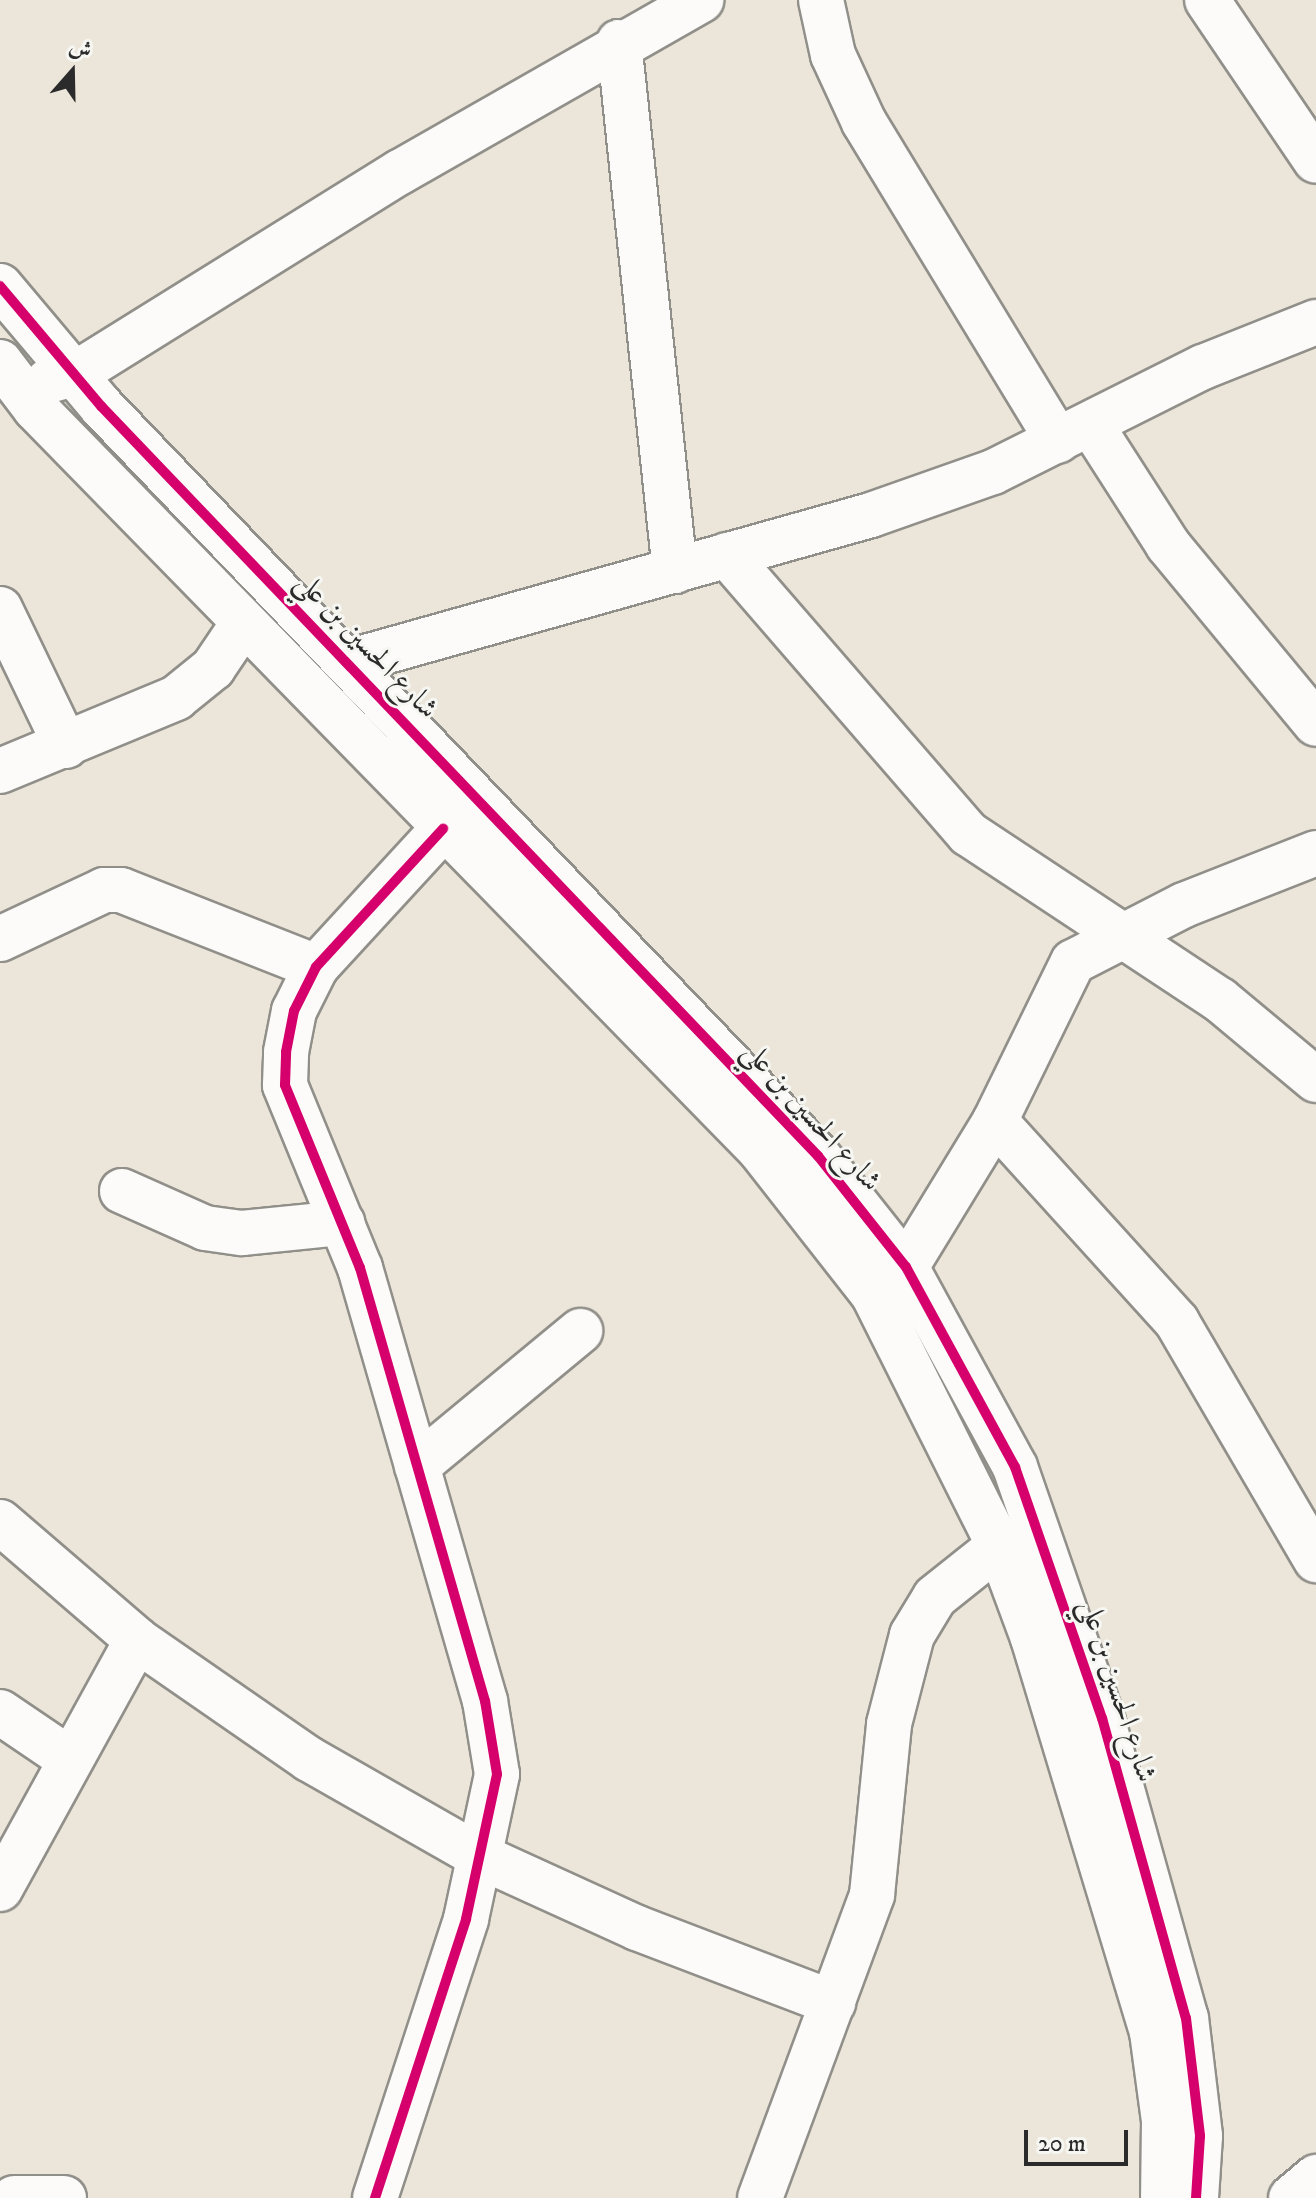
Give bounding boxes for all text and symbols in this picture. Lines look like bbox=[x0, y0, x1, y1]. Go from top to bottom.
north arrow bbox=[32, 32, 112, 112]
text: ش bbox=[65, 33, 95, 65]
street label: شارع الحسين بن علي bbox=[287, 565, 445, 727]
street label: شارع الحسين بن علي bbox=[734, 1034, 888, 1200]
street label: شارع الحسين بن علي bbox=[1070, 1595, 1164, 1787]
scale bar bbox=[1028, 2114, 1132, 2164]
text: 20 m bbox=[1038, 2129, 1086, 2159]

